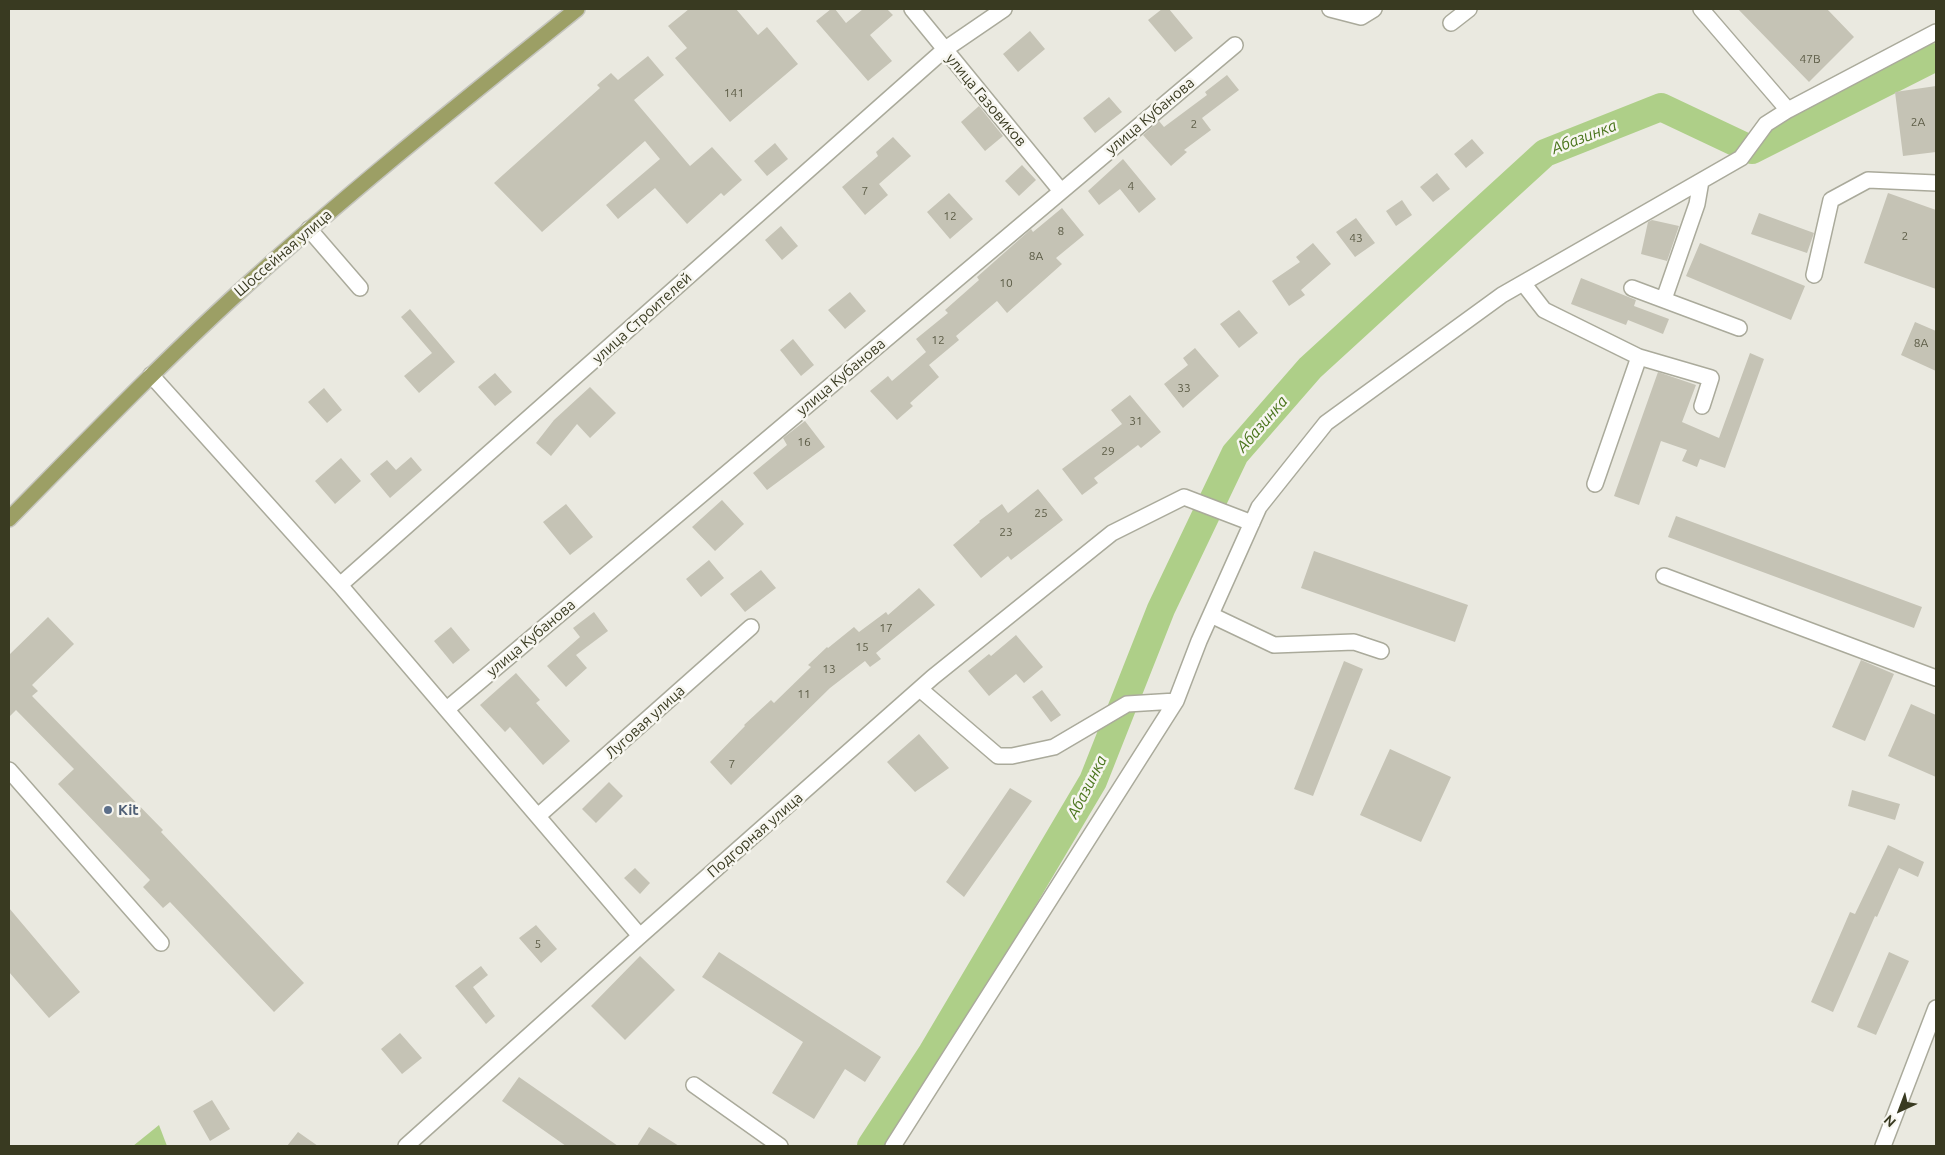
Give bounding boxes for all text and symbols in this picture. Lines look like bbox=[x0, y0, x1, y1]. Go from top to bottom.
street label: улица Газовиков bbox=[942, 50, 1030, 150]
house number: 47В bbox=[1799, 52, 1821, 66]
street label: улица Кубанова bbox=[1102, 74, 1198, 158]
house number: 141 bbox=[724, 86, 744, 100]
house number: 2А bbox=[1911, 115, 1925, 129]
water label: Абазинка bbox=[1549, 116, 1619, 158]
house number: 2 bbox=[1191, 117, 1197, 131]
house number: 4 bbox=[1128, 179, 1134, 193]
house number: 7 bbox=[862, 184, 868, 198]
street label: Шоссейная улица bbox=[230, 206, 336, 300]
house number: 12 bbox=[943, 209, 957, 223]
house number: 8 bbox=[1058, 224, 1064, 238]
house number: 2 bbox=[1902, 229, 1908, 243]
house number: 43 bbox=[1349, 231, 1363, 245]
house number: 8А bbox=[1029, 249, 1043, 263]
street label: улица Строителей bbox=[589, 269, 695, 367]
house number: 10 bbox=[999, 276, 1013, 290]
house number: 12 bbox=[931, 333, 945, 347]
street label: улица Кубанова bbox=[793, 335, 889, 419]
house number: 8А bbox=[1914, 336, 1928, 350]
house number: 33 bbox=[1177, 381, 1191, 395]
water label: Абазинка bbox=[1232, 392, 1292, 456]
house number: 31 bbox=[1129, 414, 1143, 428]
house number: 16 bbox=[797, 435, 811, 449]
house number: 29 bbox=[1101, 444, 1115, 458]
house number: 25 bbox=[1034, 506, 1048, 520]
house number: 23 bbox=[999, 525, 1013, 539]
street label: улица Кубанова bbox=[483, 596, 579, 680]
house number: 17 bbox=[879, 621, 893, 635]
house number: 15 bbox=[855, 640, 869, 654]
house number: 13 bbox=[822, 662, 836, 676]
street label: Луговая улица bbox=[601, 682, 689, 762]
house number: 11 bbox=[797, 687, 811, 701]
water label: Абазинка bbox=[1063, 752, 1111, 822]
house number: 7 bbox=[729, 757, 735, 771]
street label: Подгорная улица bbox=[704, 789, 806, 881]
place label: Kit bbox=[118, 801, 139, 819]
marker: Kit bbox=[102, 804, 114, 816]
house number: 5 bbox=[535, 937, 541, 951]
north arrow bbox=[1875, 1085, 1925, 1135]
text: N bbox=[1880, 1112, 1899, 1130]

